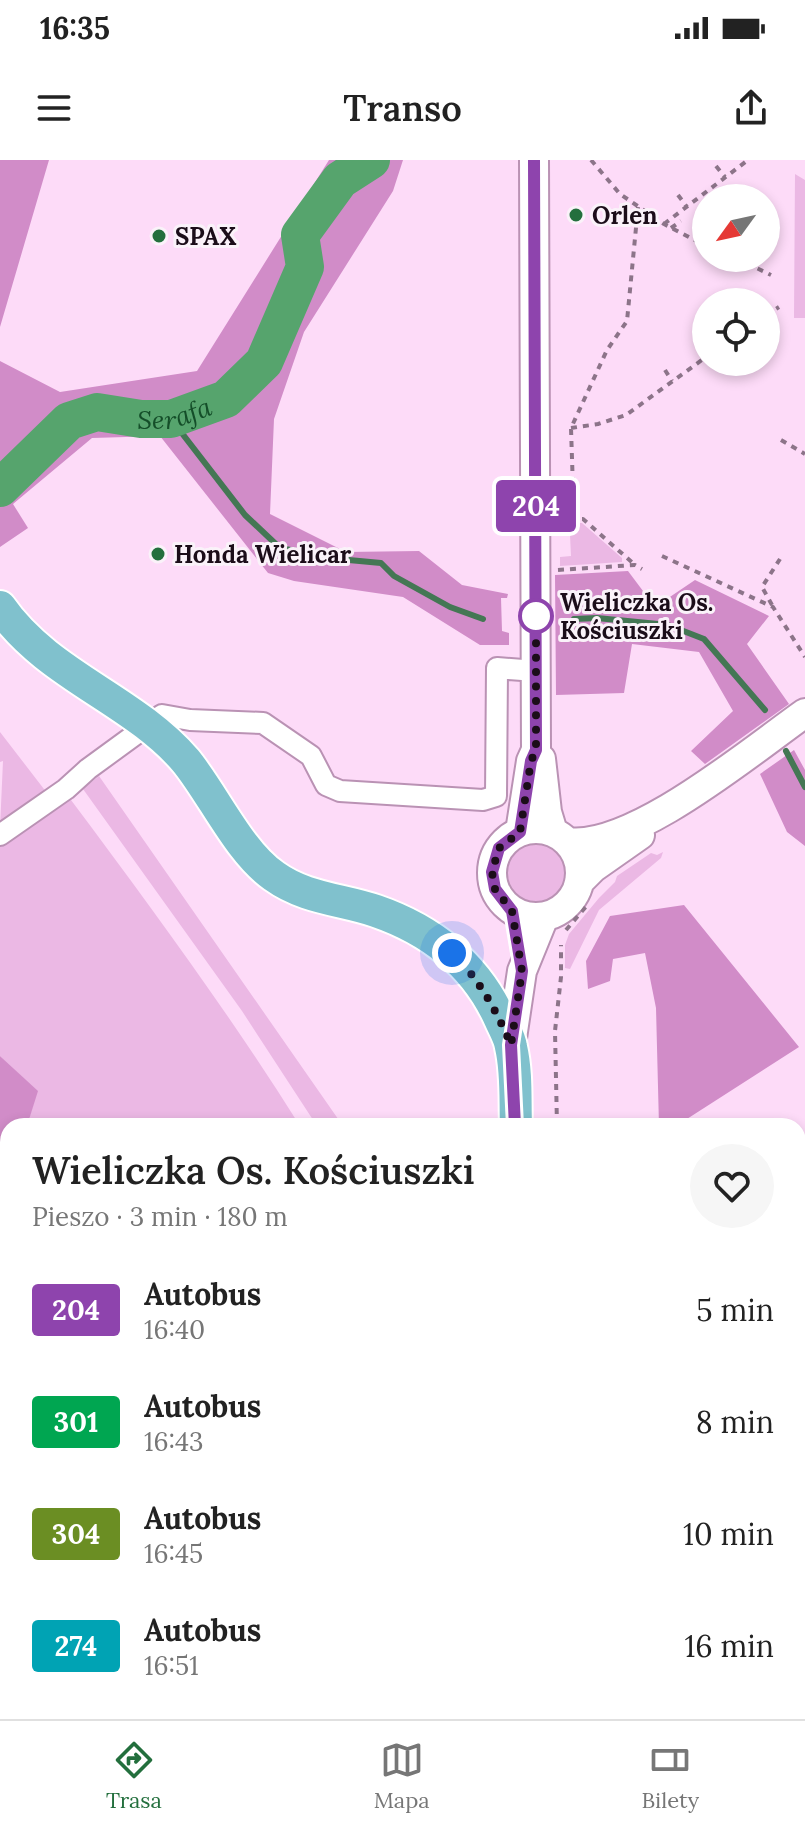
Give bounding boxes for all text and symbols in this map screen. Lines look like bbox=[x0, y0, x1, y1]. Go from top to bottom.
text: 16:35 bbox=[40, 9, 110, 47]
text: Transo bbox=[343, 85, 462, 131]
icon: menu bbox=[32, 86, 76, 130]
icon: share bbox=[729, 86, 773, 130]
north arrow bbox=[692, 184, 780, 272]
map controls bbox=[692, 184, 780, 376]
place label: Orlen bbox=[592, 200, 657, 231]
marker: Orlen bbox=[567, 206, 585, 224]
place label: SPAX bbox=[175, 221, 236, 252]
marker: SPAX bbox=[150, 227, 168, 245]
button: locate bbox=[692, 288, 780, 376]
water label: Serafa bbox=[137, 389, 216, 436]
line badge: 204 bbox=[490, 480, 582, 532]
text: 204 bbox=[512, 488, 560, 524]
place label: Honda Wielicar bbox=[174, 539, 352, 570]
marker: Honda Wielicar bbox=[149, 545, 167, 563]
place label: Wieliczka Os. Kościuszki bbox=[560, 587, 713, 646]
marker: Wieliczka Os. Kościuszki bbox=[519, 599, 553, 633]
your location bbox=[432, 933, 472, 973]
button: heart bbox=[690, 1144, 774, 1228]
text: Wieliczka Os. Kościuszki bbox=[32, 1146, 475, 1194]
text: Pieszo · 3 min · 180 m bbox=[32, 1200, 288, 1233]
text: Autobus bbox=[144, 1275, 261, 1313]
text: 5 min bbox=[696, 1291, 774, 1329]
text: 204 bbox=[52, 1292, 100, 1328]
text: 16:40 bbox=[144, 1313, 205, 1346]
text: Autobus bbox=[144, 1387, 261, 1425]
text: 8 min bbox=[696, 1403, 774, 1441]
text: 301 bbox=[54, 1404, 98, 1440]
text: 16:43 bbox=[144, 1425, 204, 1458]
text: Autobus bbox=[144, 1499, 261, 1537]
text: 10 min bbox=[683, 1515, 774, 1553]
text: 304 bbox=[52, 1516, 100, 1552]
text: 16:45 bbox=[144, 1537, 203, 1570]
text: Autobus bbox=[144, 1611, 261, 1649]
text: 16 min bbox=[684, 1627, 774, 1665]
text: 274 bbox=[55, 1628, 97, 1664]
text: 16:51 bbox=[144, 1649, 199, 1682]
tab: Trasa bbox=[106, 1738, 162, 1814]
tab: Mapa bbox=[374, 1738, 430, 1814]
tab: Bilety bbox=[641, 1738, 699, 1814]

